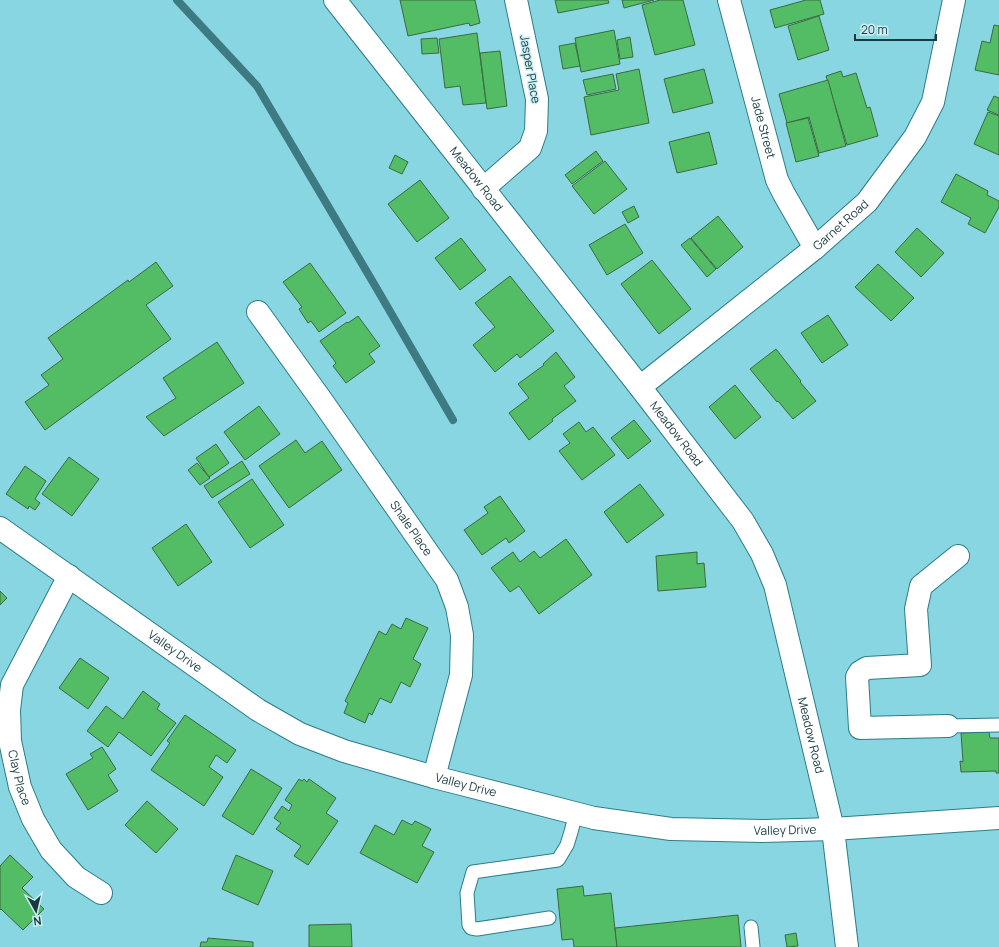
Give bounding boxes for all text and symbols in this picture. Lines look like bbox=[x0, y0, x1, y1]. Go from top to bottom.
scale bar bbox=[855, 16, 936, 42]
text: 20 m bbox=[861, 21, 888, 38]
street label: Jasper Place bbox=[516, 33, 545, 105]
street label: Jade Street bbox=[747, 94, 780, 161]
street label: Meadow Road bbox=[446, 143, 507, 215]
street label: Garnet Road bbox=[809, 195, 872, 254]
street label: Meadow Road bbox=[646, 398, 707, 470]
street label: Shale Place bbox=[386, 497, 437, 559]
street label: Valley Drive bbox=[145, 626, 206, 676]
street label: Meadow Road bbox=[794, 695, 828, 775]
street label: Clay Place bbox=[4, 748, 36, 808]
street label: Valley Drive bbox=[434, 769, 499, 801]
street label: Valley Drive bbox=[754, 820, 817, 839]
north arrow bbox=[16, 891, 56, 931]
text: N bbox=[32, 913, 42, 929]

